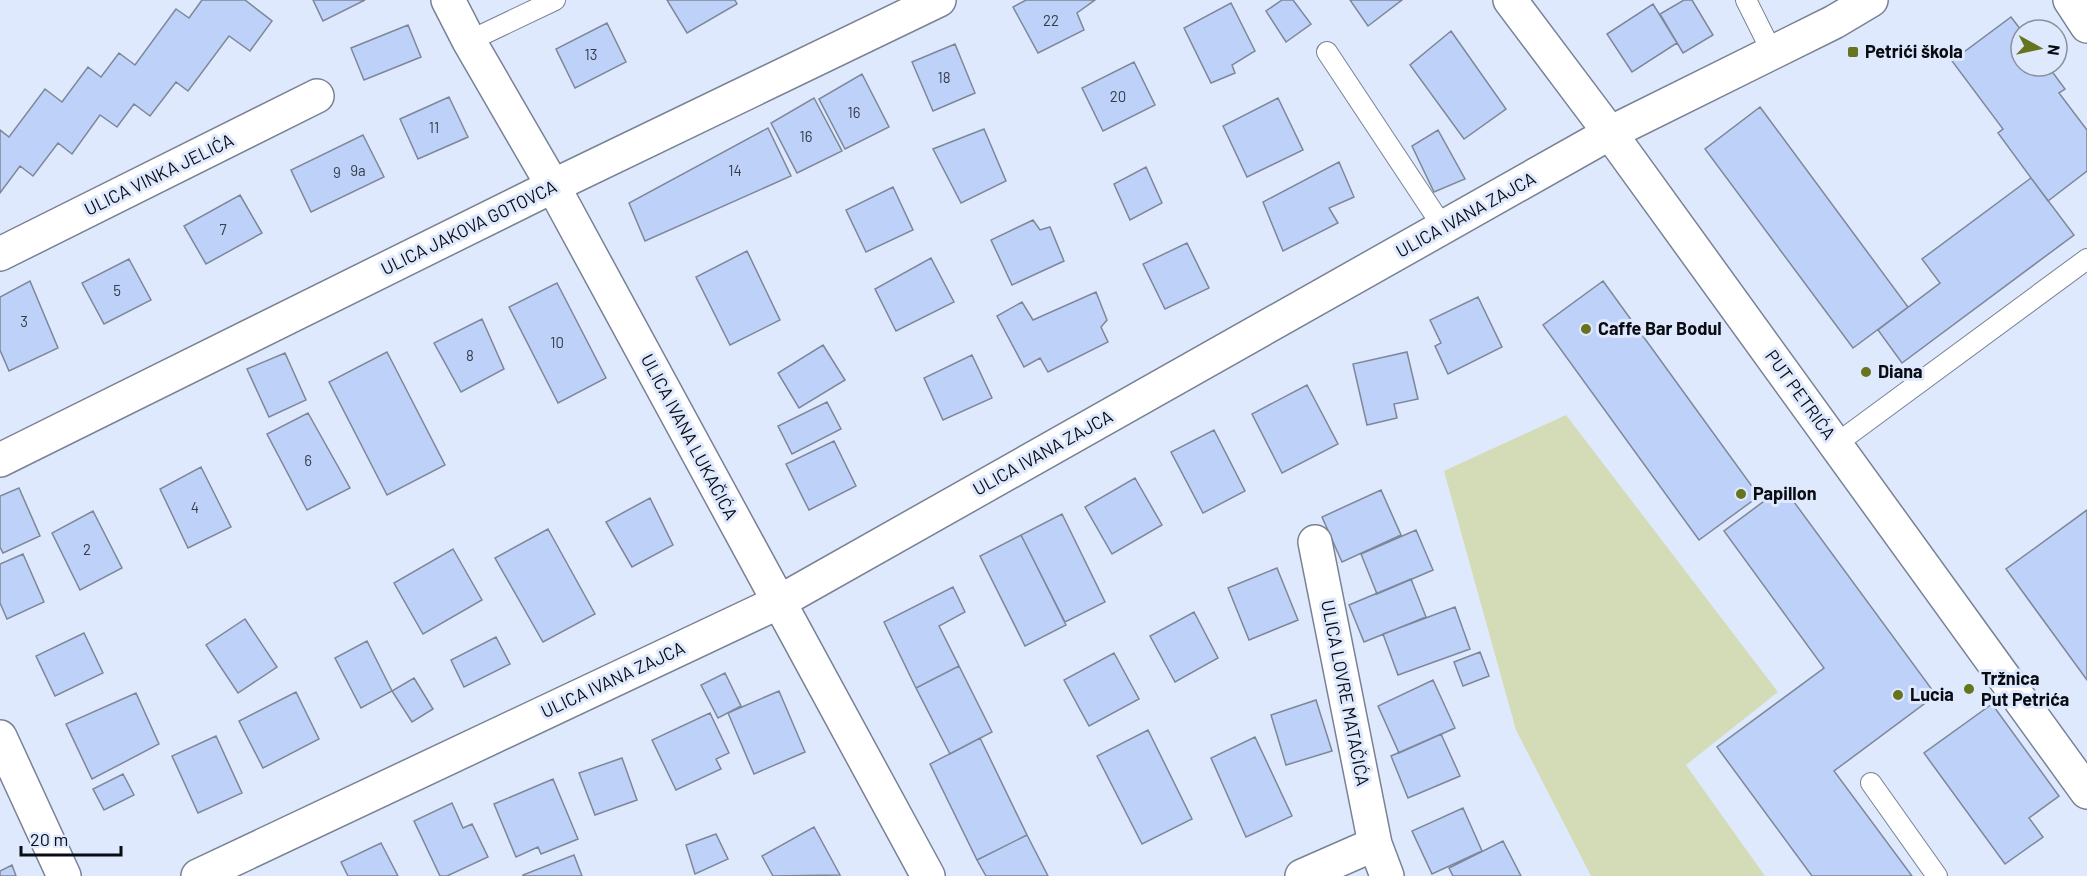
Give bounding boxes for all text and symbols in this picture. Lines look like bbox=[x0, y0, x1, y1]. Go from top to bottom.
house number: 22 bbox=[1043, 11, 1059, 29]
north arrow bbox=[2009, 18, 2069, 78]
place label: Petrići škola bbox=[1865, 40, 1963, 62]
text: N bbox=[2044, 44, 2064, 57]
house number: 13 bbox=[585, 45, 597, 63]
marker: Petrići škola bbox=[1846, 45, 1860, 59]
house number: 18 bbox=[937, 68, 951, 86]
house number: 20 bbox=[1110, 87, 1126, 105]
house number: 16 bbox=[848, 103, 860, 121]
house number: 11 bbox=[429, 118, 439, 136]
house number: 16 bbox=[800, 127, 812, 145]
street label: ULICA VINKA JELIĆA bbox=[80, 128, 237, 220]
house number: 9a bbox=[350, 161, 366, 179]
house number: 14 bbox=[728, 161, 742, 179]
house number: 9 bbox=[333, 163, 341, 181]
street label: ULICA IVANA ZAJCA bbox=[1392, 167, 1539, 262]
street label: ULICA JAKOVA GOTOVCA bbox=[377, 175, 560, 279]
house number: 7 bbox=[219, 220, 227, 238]
house number: 5 bbox=[113, 281, 121, 299]
house number: 3 bbox=[20, 312, 28, 330]
place label: Caffe Bar Bodul bbox=[1598, 317, 1722, 339]
marker: Caffe Bar Bodul bbox=[1579, 322, 1593, 336]
house number: 10 bbox=[550, 333, 564, 351]
street label: PUT PETRIĆA bbox=[1761, 345, 1841, 444]
house number: 8 bbox=[466, 346, 474, 364]
street label: ULICA IVANA LUKAČIĆA bbox=[637, 350, 743, 523]
place label: Diana bbox=[1878, 360, 1923, 382]
marker: Diana bbox=[1859, 365, 1873, 379]
street label: ULICA IVANA ZAJCA bbox=[969, 405, 1116, 500]
house number: 6 bbox=[304, 451, 312, 469]
place label: Papillon bbox=[1753, 482, 1817, 504]
marker: Papillon bbox=[1734, 487, 1748, 501]
house number: 4 bbox=[191, 498, 199, 516]
house number: 2 bbox=[83, 540, 91, 558]
street label: ULICA LOVRE MATAČIĆA bbox=[1317, 598, 1375, 788]
street label: ULICA IVANA ZAJCA bbox=[537, 636, 688, 722]
place label: Tržnica Put Petrića bbox=[1981, 667, 2069, 710]
marker: Tržnica Put Petrića bbox=[1962, 682, 1976, 696]
place label: Lucia bbox=[1910, 683, 1954, 705]
marker: Lucia bbox=[1891, 688, 1905, 702]
scale bar bbox=[21, 819, 122, 857]
text: 20 m bbox=[30, 828, 68, 850]

